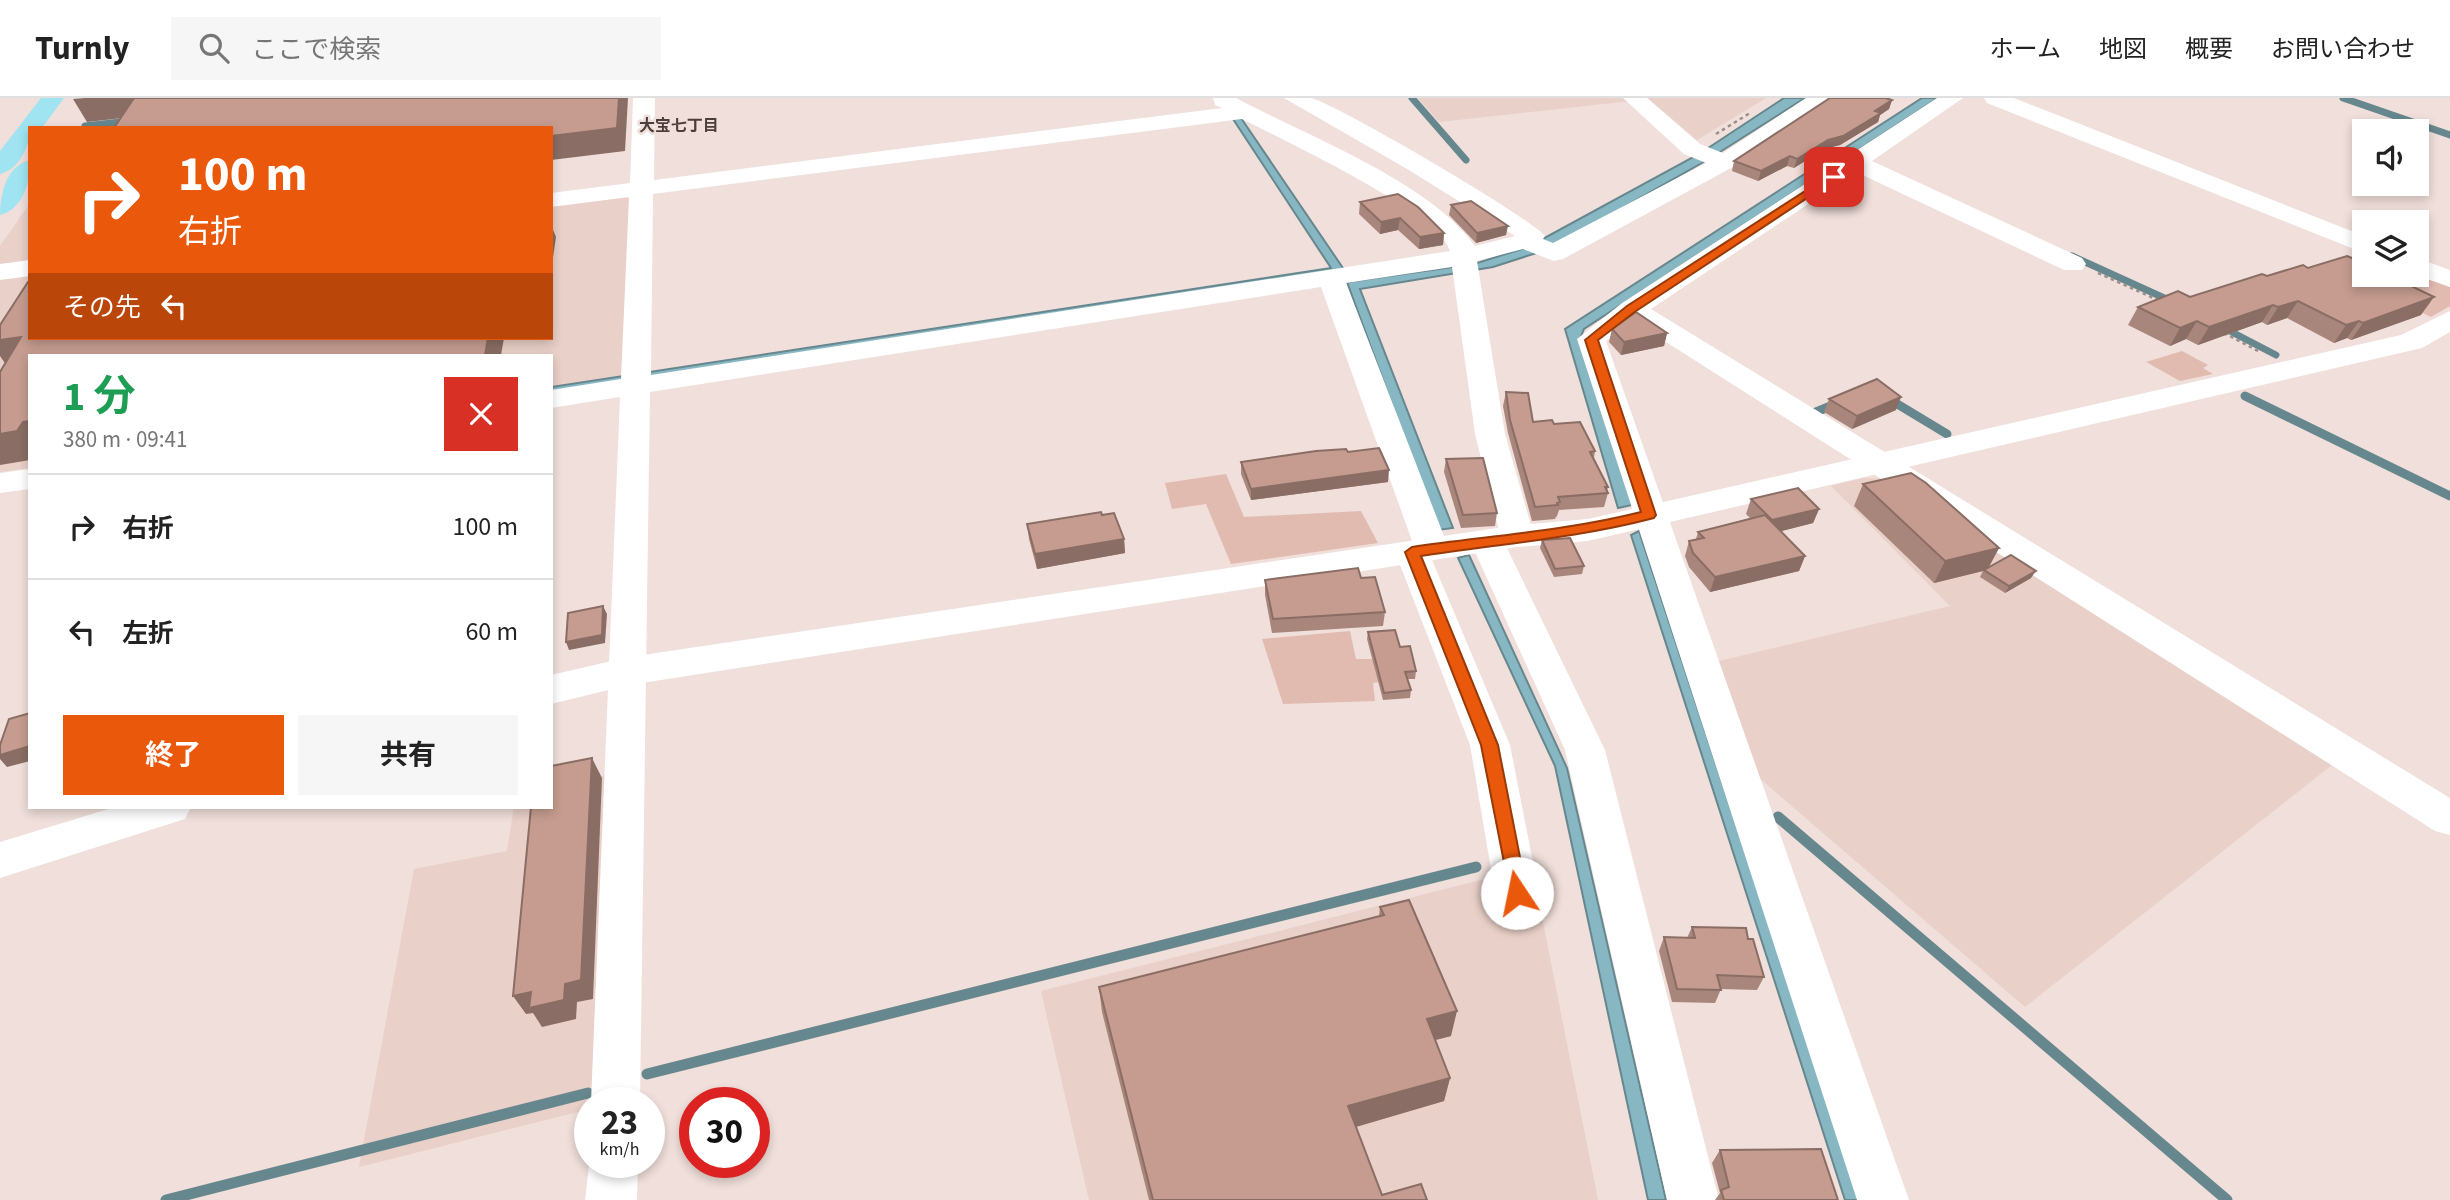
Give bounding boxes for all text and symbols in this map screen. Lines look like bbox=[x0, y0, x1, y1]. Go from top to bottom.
search box bbox=[171, 17, 661, 80]
text: Turnly bbox=[35, 25, 129, 72]
icon: search bbox=[195, 29, 233, 67]
text: ここで検索 bbox=[251, 31, 381, 68]
text: ホーム bbox=[1990, 32, 2061, 67]
text: 地図 bbox=[2099, 32, 2147, 67]
text: 概要 bbox=[2185, 32, 2233, 67]
text: お問い合わせ bbox=[2271, 32, 2415, 67]
district label: 大宝七丁目 bbox=[639, 115, 719, 137]
map controls bbox=[2352, 119, 2429, 287]
button: sound bbox=[2352, 119, 2429, 196]
text: 100 m bbox=[178, 140, 307, 210]
pin bbox=[1804, 147, 1864, 207]
icon: right bbox=[63, 154, 154, 245]
icon: arrive bbox=[1815, 158, 1853, 196]
text: 右折 bbox=[178, 209, 242, 255]
button: layers bbox=[2352, 210, 2429, 287]
icon: left bbox=[155, 287, 193, 325]
text: その先 bbox=[63, 289, 141, 326]
text: 1 分 bbox=[63, 367, 136, 427]
button: close bbox=[444, 377, 518, 451]
text: 380 m · 09:41 bbox=[63, 423, 187, 456]
icon: right bbox=[63, 508, 101, 546]
text: 100 m bbox=[452, 508, 518, 545]
text: 右折 bbox=[122, 510, 174, 547]
icon: left bbox=[63, 613, 101, 651]
text: 60 m bbox=[465, 613, 518, 650]
text: 左折 bbox=[122, 615, 174, 652]
button: 終了 bbox=[63, 715, 284, 795]
button: 共有 bbox=[298, 715, 518, 795]
position arrow bbox=[1480, 856, 1554, 930]
speed limit sign: 30 bbox=[679, 1087, 770, 1178]
text: 23 bbox=[601, 1098, 638, 1148]
text: km/h bbox=[600, 1137, 639, 1162]

